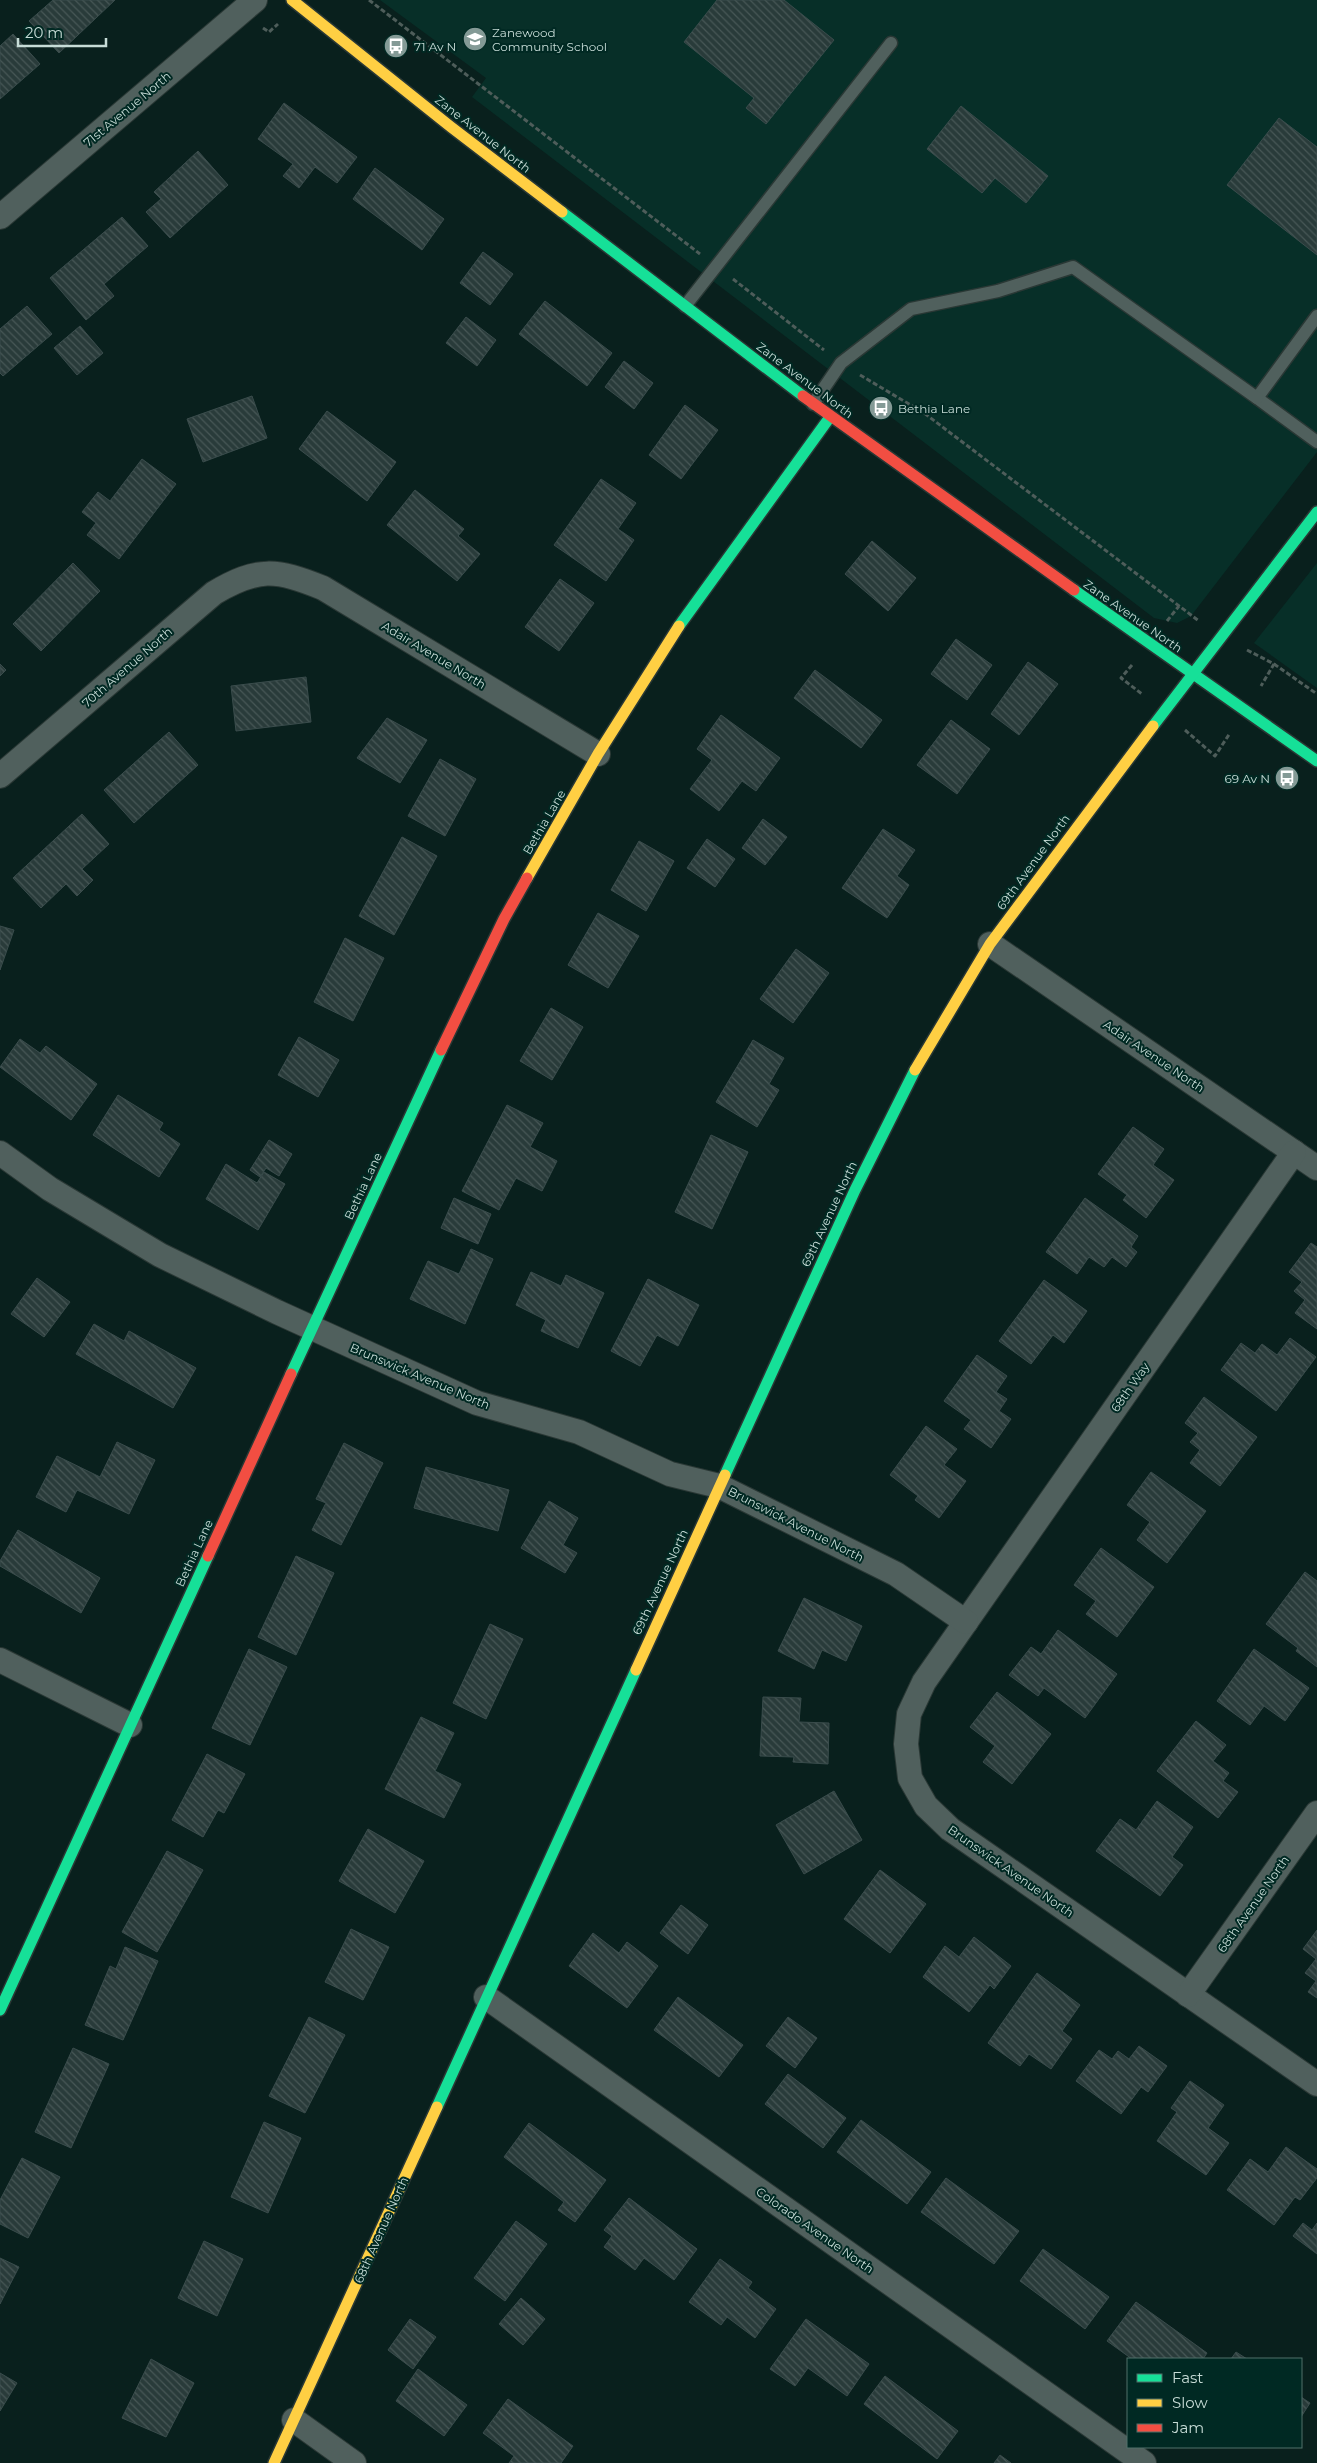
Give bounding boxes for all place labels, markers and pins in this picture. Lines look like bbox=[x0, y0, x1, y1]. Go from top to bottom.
place label: Zanewood Community School bbox=[492, 25, 607, 54]
school or university icon: Zanewood Community School bbox=[462, 26, 488, 52]
bus stop icon: 71 Av N bbox=[383, 33, 409, 59]
place label: 71 Av N bbox=[414, 39, 456, 54]
bus stop icon: Bethia Lane bbox=[868, 395, 894, 421]
place label: Bethia Lane bbox=[898, 401, 970, 416]
bus stop icon: 69 Av N bbox=[1274, 765, 1300, 791]
place label: 69 Av N bbox=[1225, 771, 1270, 786]

